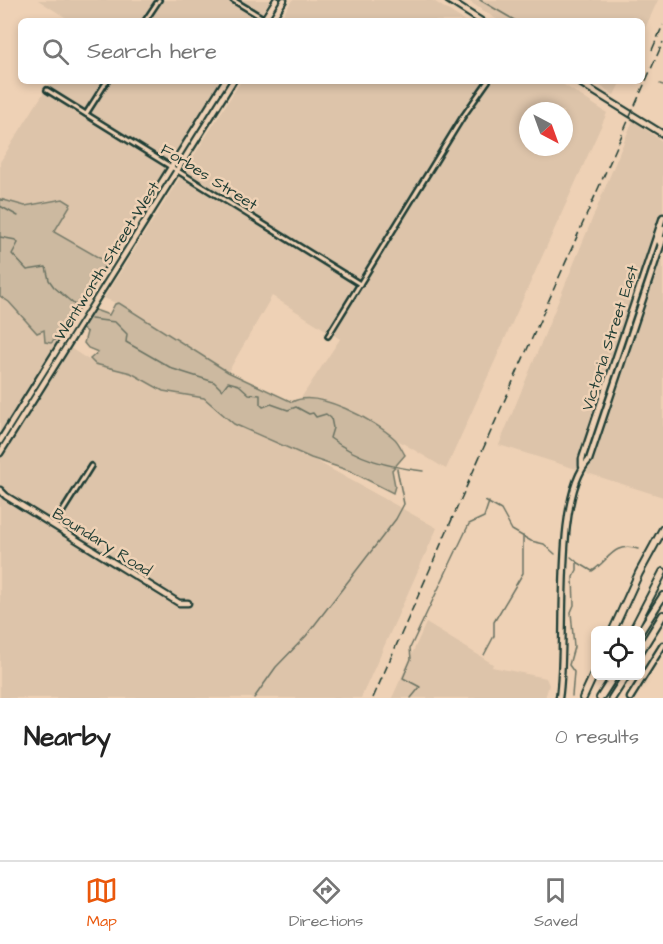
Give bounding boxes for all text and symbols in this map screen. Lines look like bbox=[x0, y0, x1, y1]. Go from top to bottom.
search box bbox=[18, 18, 645, 84]
icon: search bbox=[39, 35, 72, 68]
text: Search here bbox=[87, 36, 217, 67]
north arrow bbox=[519, 102, 573, 156]
street label: Forbes Street bbox=[156, 138, 262, 216]
street label: Wentworth Street West bbox=[49, 177, 165, 345]
street label: Victoria Street East bbox=[576, 262, 644, 414]
street label: Boundary Road bbox=[47, 503, 156, 582]
map controls bbox=[591, 626, 645, 680]
button: locate bbox=[591, 626, 645, 680]
text: Nearby bbox=[24, 719, 111, 755]
text: 0 results bbox=[555, 723, 639, 751]
tab: Map bbox=[85, 874, 118, 932]
tab: Directions bbox=[289, 874, 363, 932]
tab: Saved bbox=[534, 874, 578, 932]

